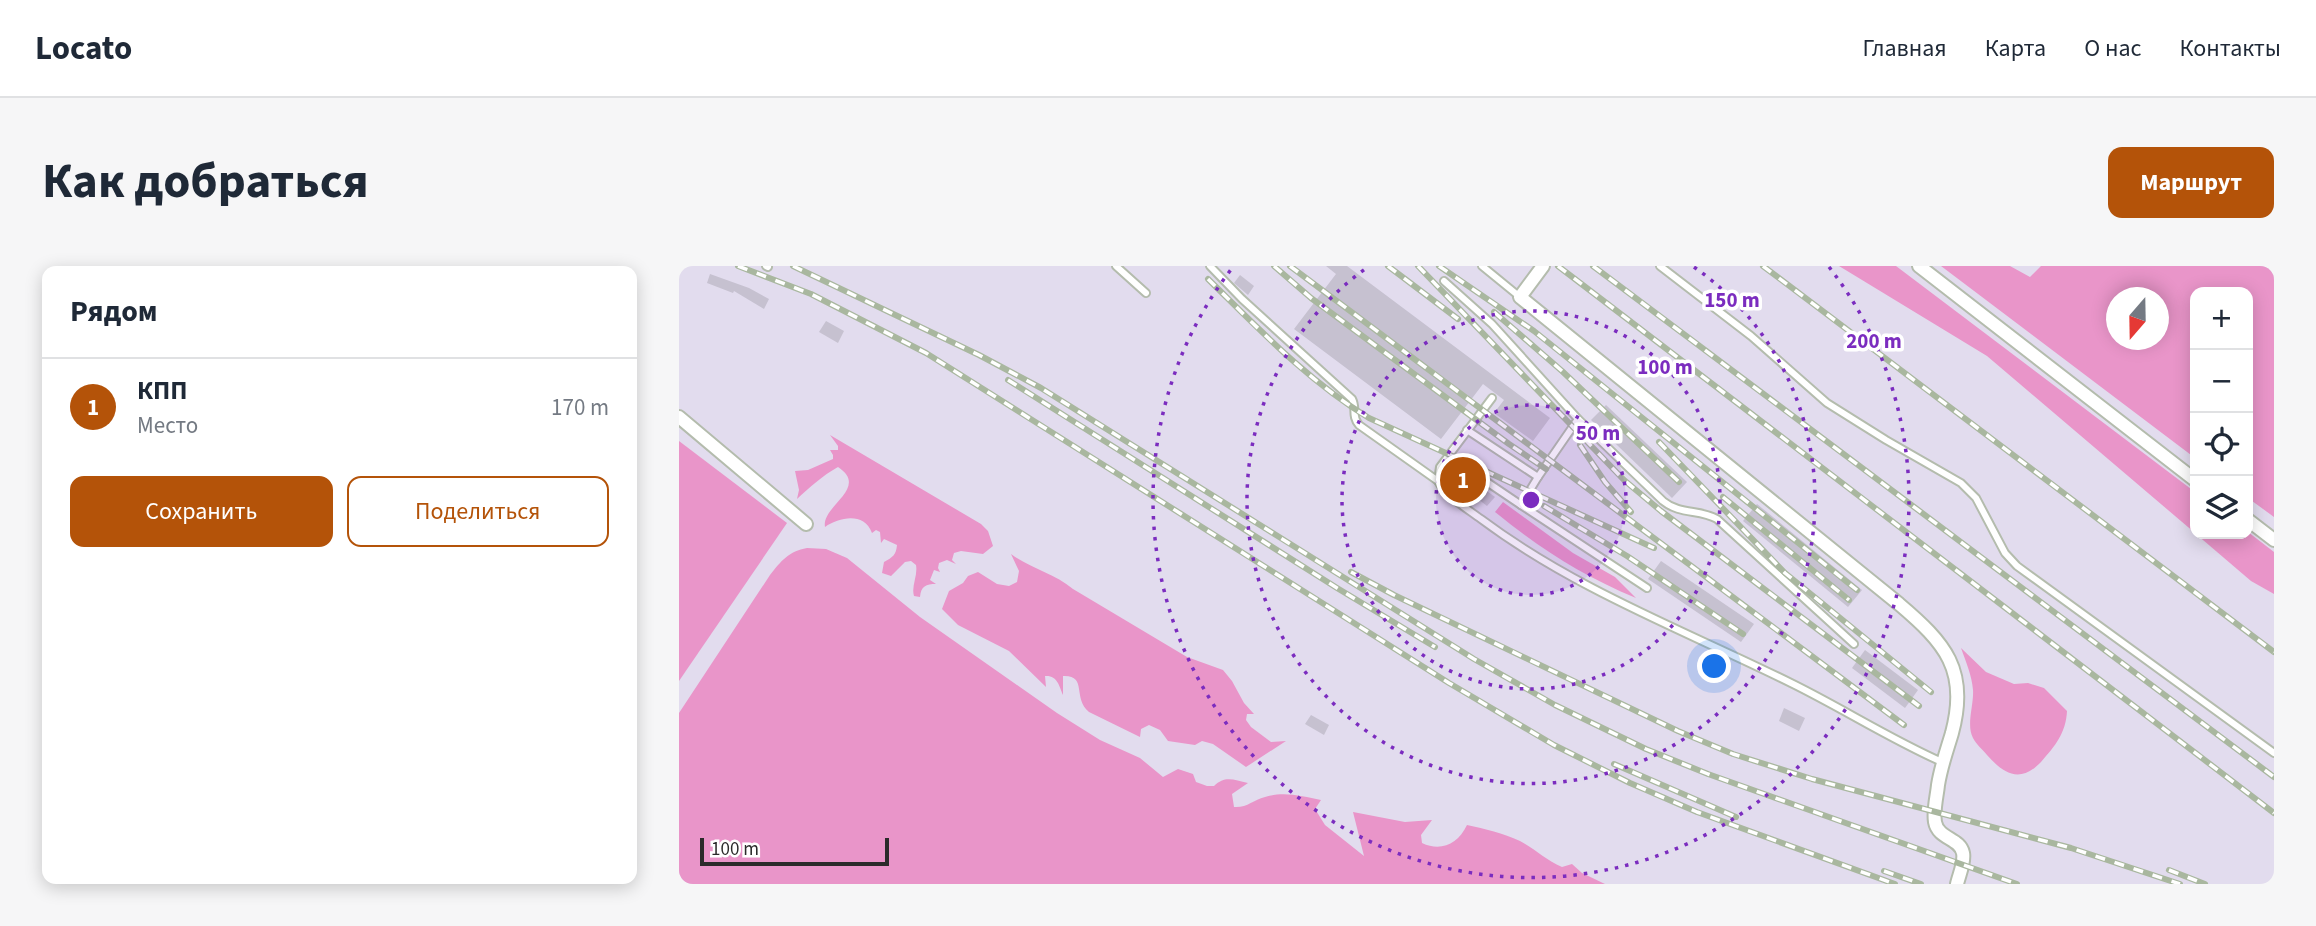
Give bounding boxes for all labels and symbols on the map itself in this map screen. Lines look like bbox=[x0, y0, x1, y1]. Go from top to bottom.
text: 150 m bbox=[1704, 285, 1760, 315]
north arrow bbox=[2106, 287, 2169, 350]
text: 200 m bbox=[1846, 326, 1902, 356]
text: 100 m bbox=[1637, 352, 1693, 382]
text: 50 m bbox=[1576, 418, 1620, 448]
pin: 1 bbox=[1440, 454, 1486, 506]
centre of rings bbox=[1519, 488, 1543, 512]
your location bbox=[1697, 649, 1731, 683]
scale bar bbox=[700, 835, 889, 867]

